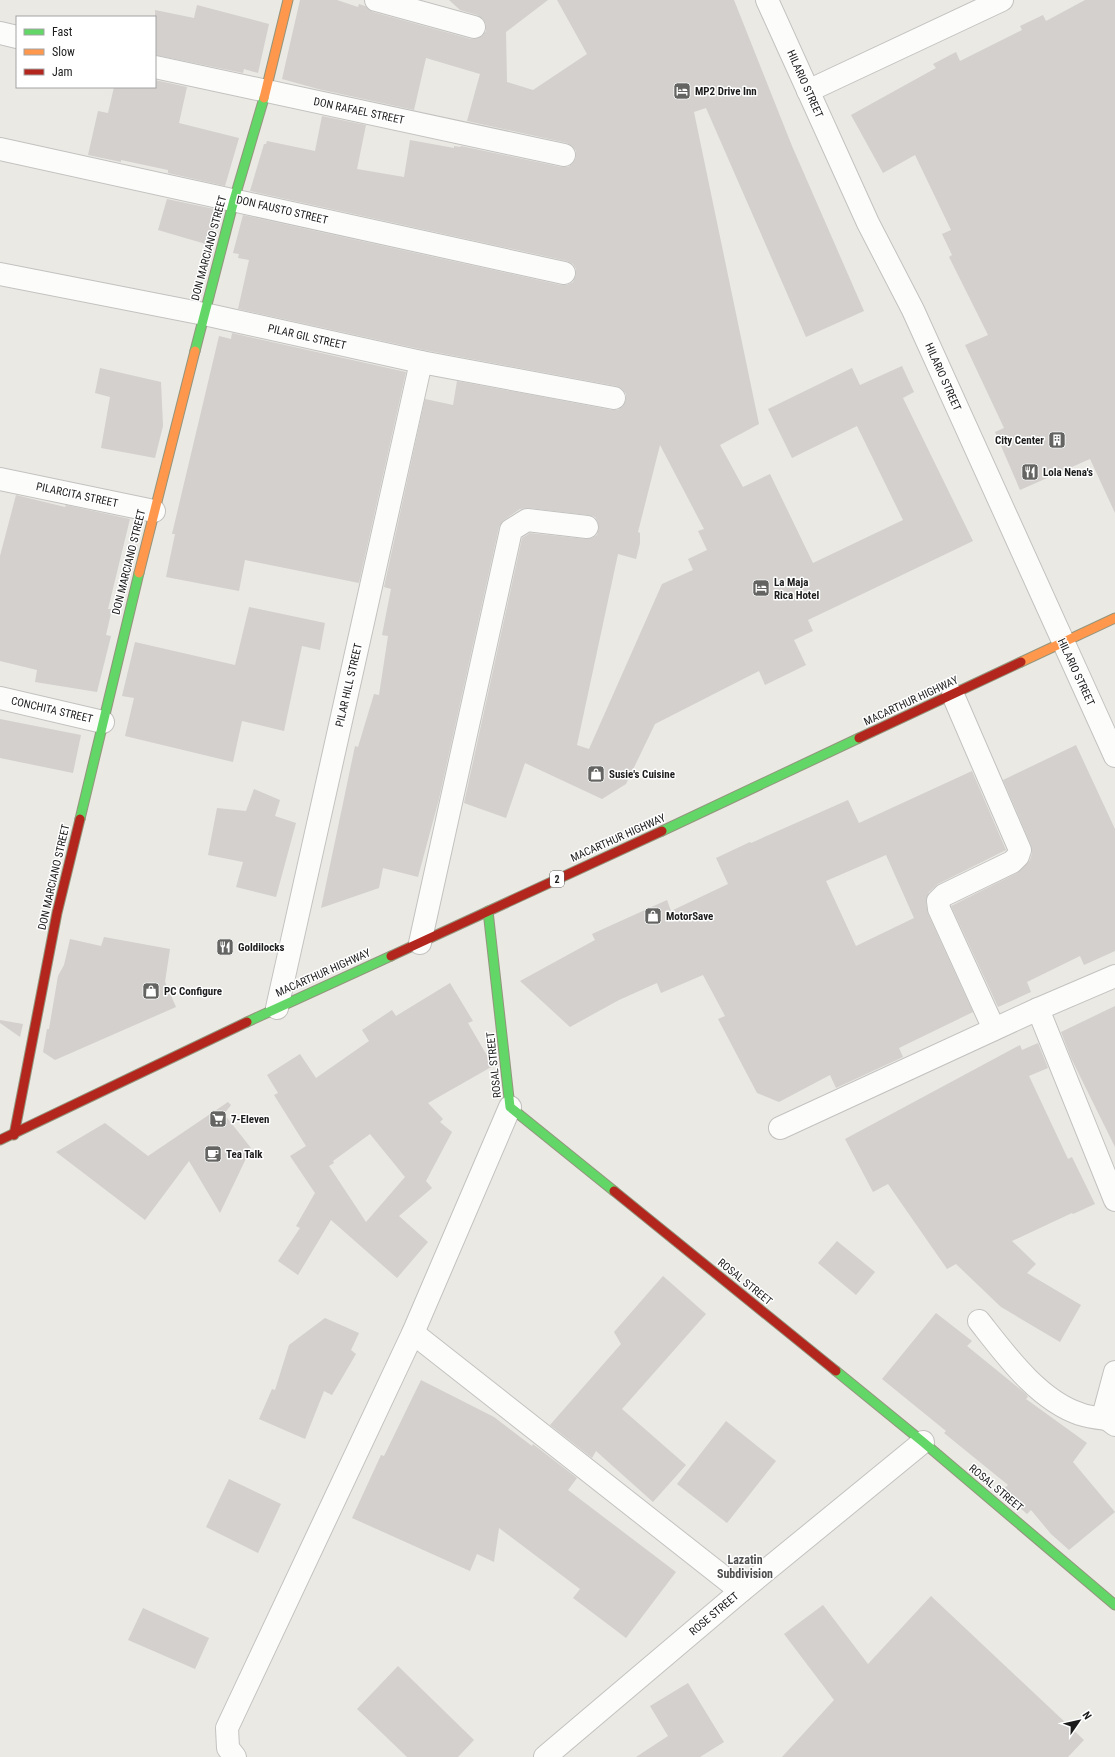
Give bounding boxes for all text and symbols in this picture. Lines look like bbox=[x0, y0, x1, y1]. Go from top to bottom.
legend bbox=[16, 16, 156, 88]
text: Fast bbox=[52, 25, 73, 39]
text: Slow bbox=[52, 45, 75, 59]
street label: HILARIO STREET bbox=[784, 48, 826, 120]
text: Jam bbox=[52, 65, 73, 79]
hotel icon: MP2 Drive Inn bbox=[672, 81, 692, 101]
place label: MP2 Drive Inn bbox=[695, 85, 757, 98]
street label: DON RAFAEL STREET bbox=[312, 95, 406, 127]
street label: DON FAUSTO STREET bbox=[235, 193, 329, 227]
street label: DON MARCIANO STREET bbox=[189, 194, 229, 302]
street label: PILAR GIL STREET bbox=[267, 322, 348, 352]
street label: HILARIO STREET bbox=[922, 341, 964, 413]
building icon: City Center bbox=[1047, 430, 1067, 450]
place label: City Center bbox=[995, 434, 1044, 447]
restaurant icon: Lola Nena's bbox=[1020, 462, 1040, 482]
place label: Lola Nena's bbox=[1043, 466, 1093, 479]
street label: PILARCITA STREET bbox=[35, 480, 119, 510]
street label: DON MARCIANO STREET bbox=[110, 508, 148, 616]
place label: La Maja Rica Hotel bbox=[774, 576, 819, 602]
hotel icon: La Maja Rica Hotel bbox=[751, 578, 771, 598]
street label: HILARIO STREET bbox=[1055, 636, 1097, 708]
street label: PILAR HILL STREET bbox=[333, 642, 365, 728]
street label: MACARTHUR HIGHWAY bbox=[862, 673, 960, 729]
street label: CONCHITA STREET bbox=[10, 694, 94, 726]
shop icon: Susie's Cuisine bbox=[586, 764, 606, 784]
place label: Susie's Cuisine bbox=[609, 768, 675, 781]
street label: MACARTHUR HIGHWAY bbox=[569, 811, 668, 865]
street label: DON MARCIANO STREET bbox=[35, 823, 73, 931]
road number: 2 bbox=[550, 871, 564, 887]
shop icon: MotorSave bbox=[643, 906, 663, 926]
place label: MotorSave bbox=[666, 910, 713, 923]
restaurant icon: Goldilocks bbox=[215, 937, 235, 957]
place label: Goldilocks bbox=[238, 941, 284, 954]
street label: MACARTHUR HIGHWAY bbox=[274, 946, 373, 1000]
shop icon: PC Configure bbox=[141, 981, 161, 1001]
place label: PC Configure bbox=[164, 985, 222, 998]
street label: ROSAL STREET bbox=[484, 1031, 504, 1099]
supermarket icon: 7-Eleven bbox=[208, 1109, 228, 1129]
place label: 7-Eleven bbox=[231, 1113, 269, 1126]
cafe icon: Tea Talk bbox=[203, 1144, 223, 1164]
place label: Tea Talk bbox=[226, 1148, 263, 1161]
street label: ROSAL STREET bbox=[715, 1256, 775, 1308]
street label: ROSAL STREET bbox=[966, 1462, 1026, 1514]
district label: Lazatin Subdivision bbox=[717, 1553, 773, 1581]
street label: ROSE STREET bbox=[687, 1590, 741, 1638]
north arrow bbox=[1059, 1701, 1099, 1741]
text: N bbox=[1080, 1709, 1094, 1722]

